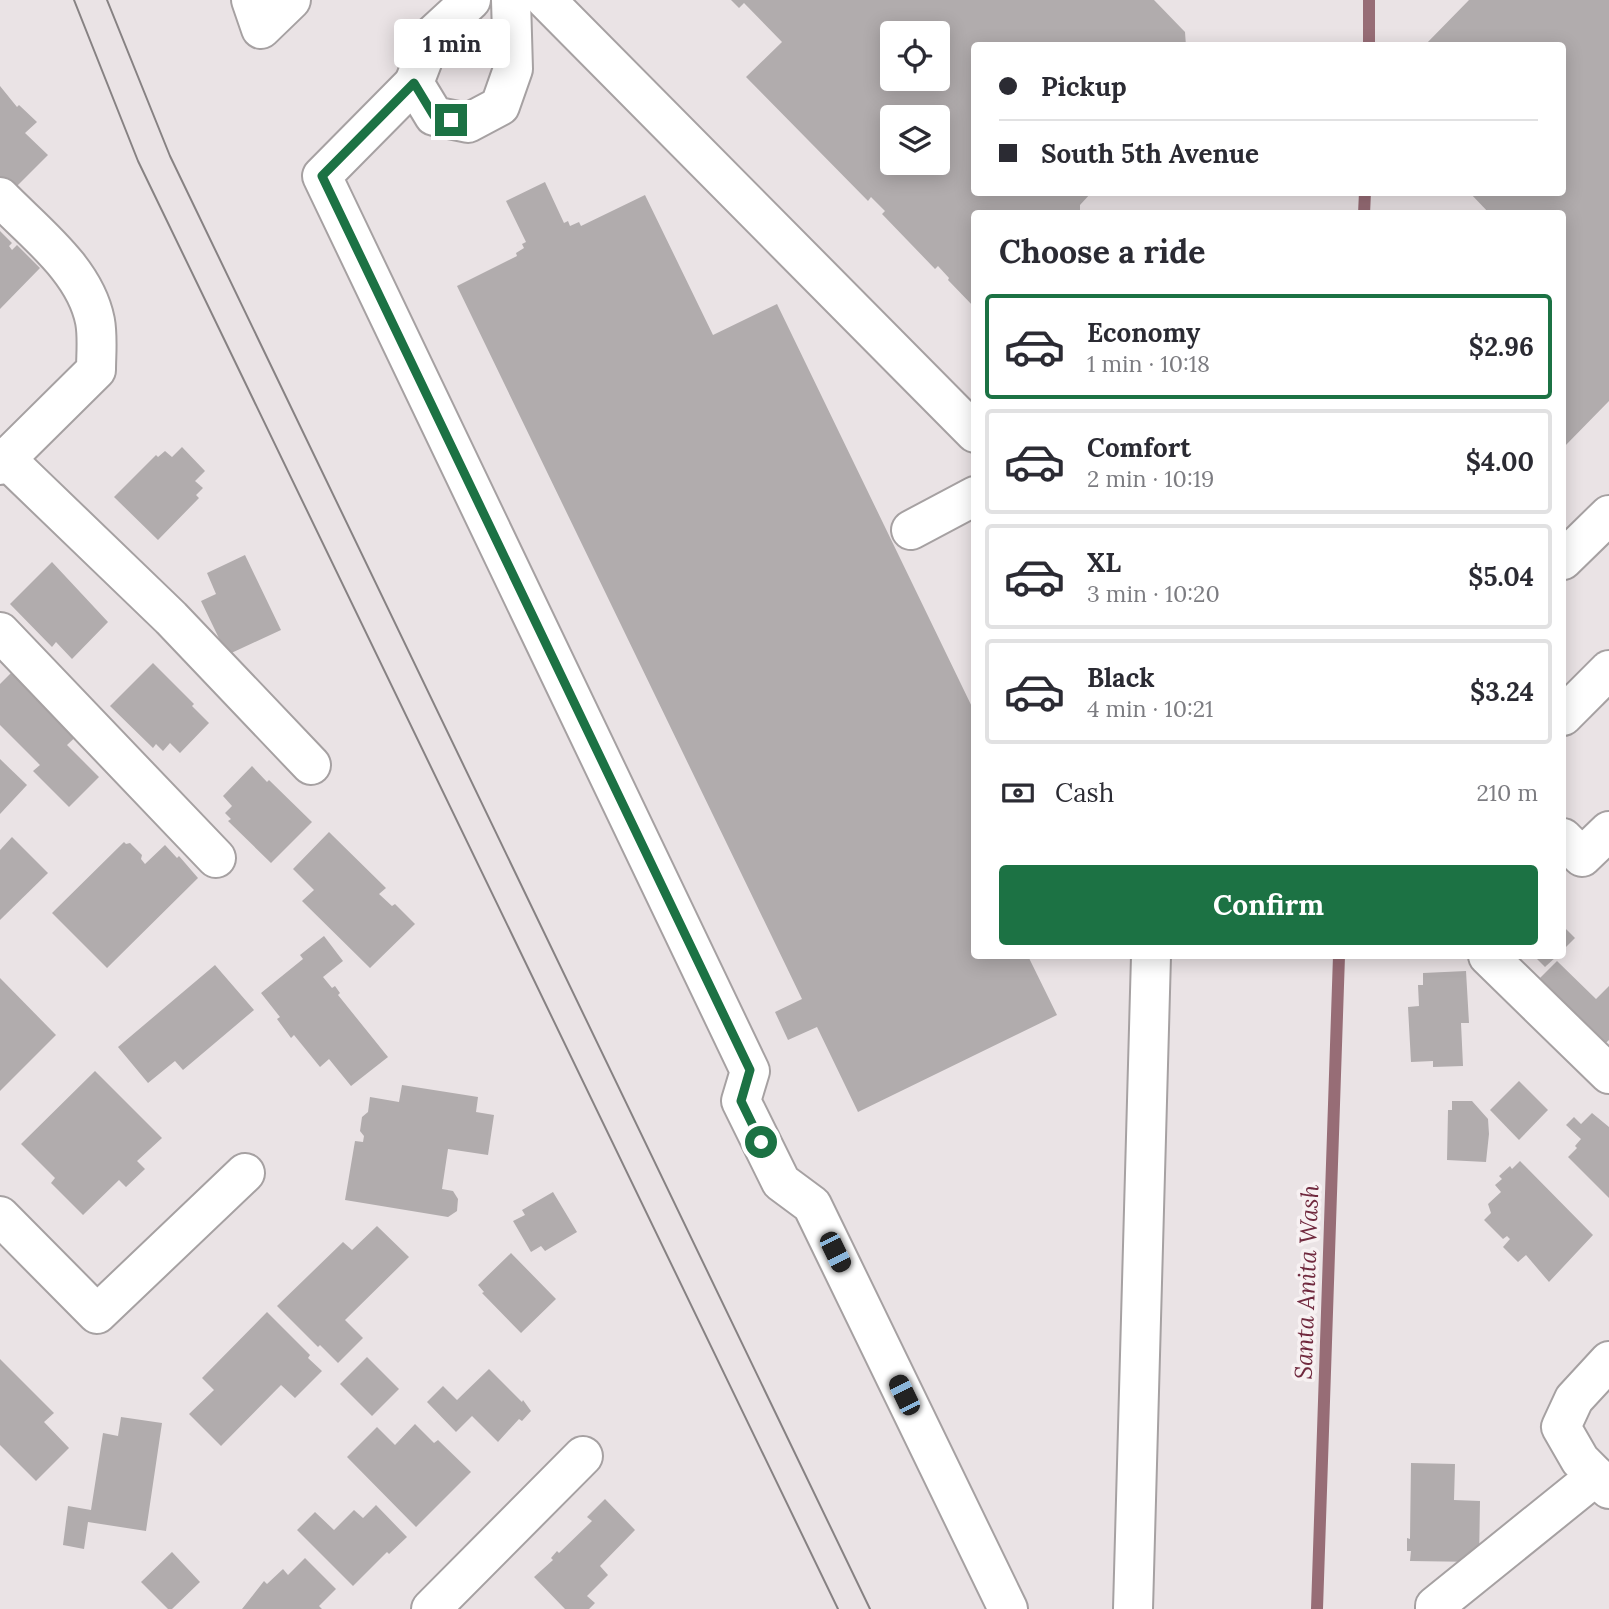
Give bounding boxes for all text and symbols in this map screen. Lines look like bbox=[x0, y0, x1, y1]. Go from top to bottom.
callout: 1 min bbox=[393, 18, 509, 68]
map controls bbox=[880, 21, 950, 175]
button: locate bbox=[880, 21, 950, 91]
text: 1 min bbox=[423, 29, 481, 58]
text: Pickup bbox=[1041, 70, 1127, 103]
route end bbox=[435, 104, 467, 136]
button: layers bbox=[880, 105, 950, 175]
text: South 5th Avenue bbox=[1041, 137, 1259, 170]
text: Choose a ride bbox=[999, 231, 1206, 272]
icon: car bbox=[1003, 315, 1066, 378]
text: Economy bbox=[1087, 316, 1200, 349]
text: $2.96 bbox=[1469, 330, 1534, 363]
text: 1 min · 10:18 bbox=[1087, 349, 1210, 378]
icon: car bbox=[1003, 430, 1066, 493]
text: Comfort bbox=[1087, 431, 1191, 464]
text: $4.00 bbox=[1466, 445, 1534, 478]
text: 2 min · 10:19 bbox=[1087, 464, 1214, 493]
icon: car bbox=[1003, 545, 1066, 608]
text: XL bbox=[1087, 546, 1121, 579]
text: $5.04 bbox=[1468, 560, 1534, 593]
text: 3 min · 10:20 bbox=[1087, 579, 1220, 608]
icon: car bbox=[1003, 660, 1066, 723]
text: Black bbox=[1087, 661, 1155, 694]
text: $3.24 bbox=[1470, 675, 1534, 708]
text: 4 min · 10:21 bbox=[1087, 694, 1213, 723]
icon: cash bbox=[999, 774, 1037, 812]
text: Cash bbox=[1055, 776, 1114, 809]
text: 210 m bbox=[1476, 778, 1538, 807]
button: Confirm bbox=[999, 865, 1538, 945]
route start bbox=[745, 1126, 777, 1158]
water label: Santa Anita Wash bbox=[1288, 1184, 1325, 1380]
car bbox=[817, 1229, 854, 1275]
car bbox=[886, 1372, 923, 1418]

